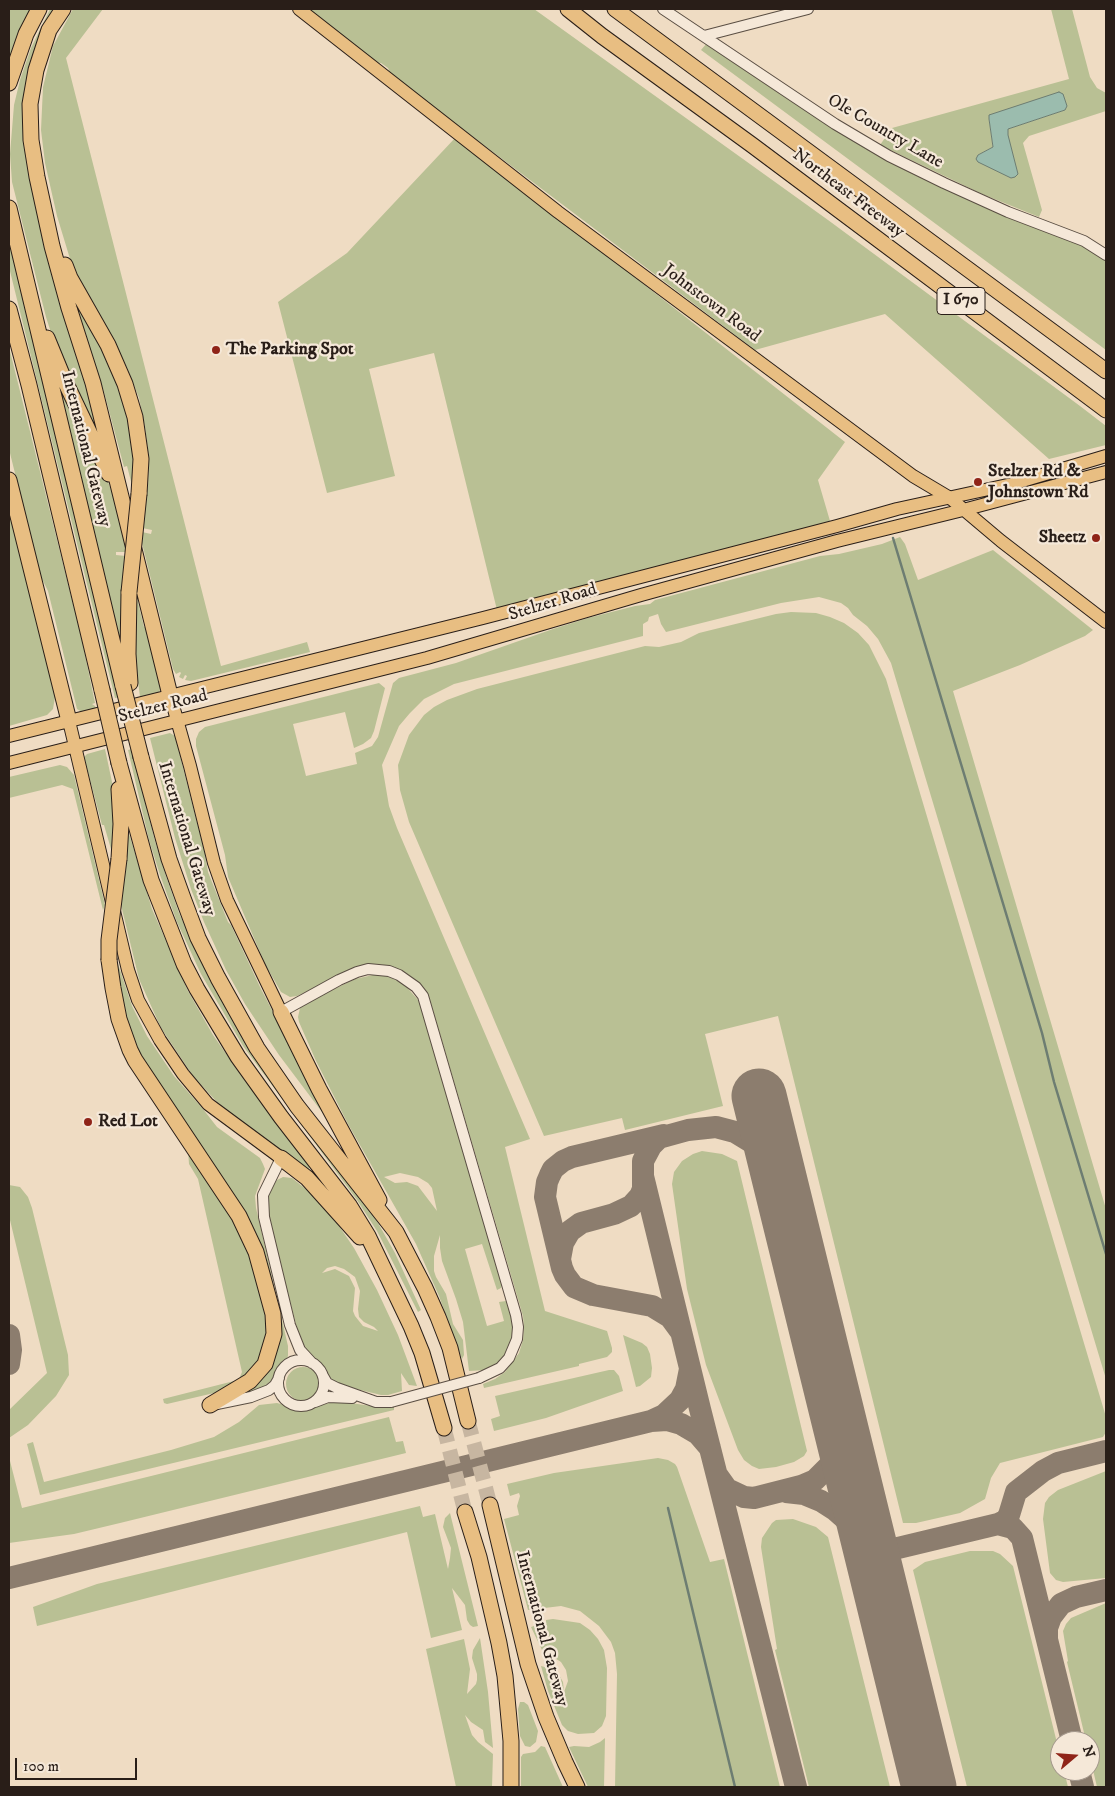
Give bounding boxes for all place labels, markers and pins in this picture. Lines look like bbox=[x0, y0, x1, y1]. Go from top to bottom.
place label: The Parking Spot bbox=[226, 339, 354, 361]
marker: The Parking Spot bbox=[210, 344, 222, 356]
place label: Stelzer Rd & Johnstown Rd bbox=[988, 461, 1089, 504]
marker: Stelzer Rd & Johnstown Rd bbox=[972, 476, 984, 488]
place label: Sheetz bbox=[1039, 527, 1086, 549]
marker: Sheetz bbox=[1090, 532, 1102, 544]
place label: Red Lot bbox=[98, 1111, 158, 1133]
marker: Red Lot bbox=[82, 1116, 94, 1128]

